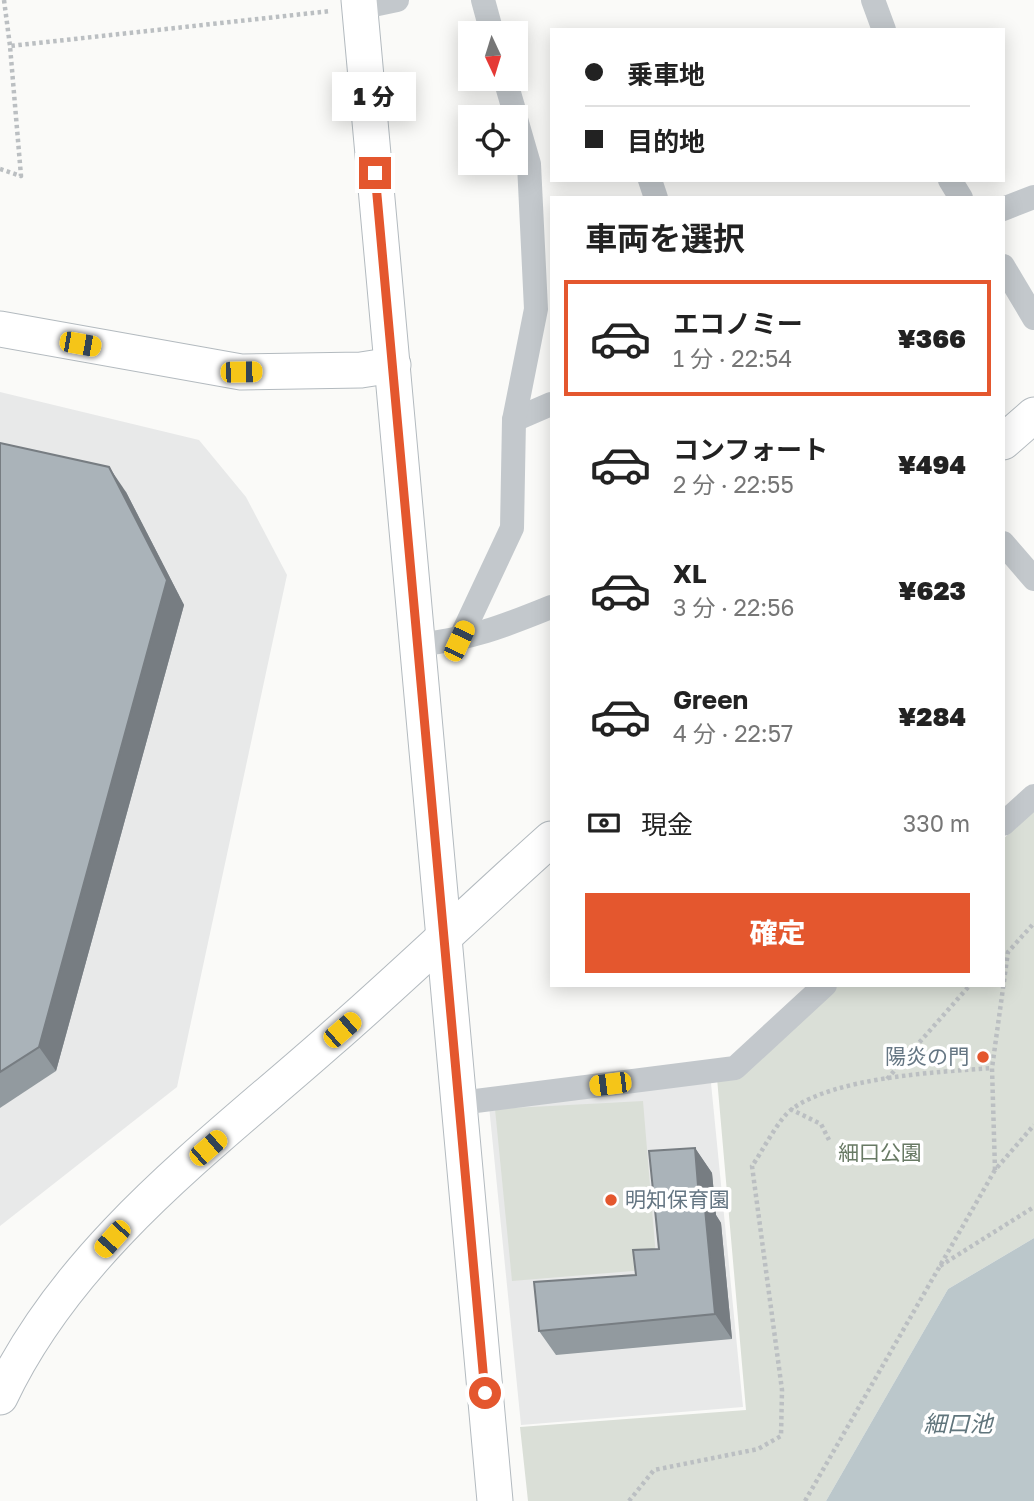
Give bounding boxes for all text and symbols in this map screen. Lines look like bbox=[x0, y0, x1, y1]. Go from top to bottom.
north arrow bbox=[458, 21, 528, 91]
map controls bbox=[458, 21, 528, 175]
text: 乗車地 bbox=[627, 59, 705, 90]
callout: 1 分 bbox=[333, 72, 417, 120]
text: 1 分 bbox=[354, 82, 394, 110]
button: locate bbox=[458, 105, 528, 175]
text: 目的地 bbox=[627, 126, 705, 157]
route end bbox=[359, 157, 391, 189]
text: 車両を選択 bbox=[585, 219, 745, 257]
icon: car bbox=[589, 307, 652, 370]
text: エコノミー bbox=[673, 308, 803, 339]
text: ¥366 bbox=[897, 323, 966, 354]
car bbox=[58, 330, 103, 358]
text: 1 分 · 22:54 bbox=[673, 344, 792, 372]
car bbox=[220, 361, 263, 383]
icon: car bbox=[589, 433, 652, 496]
text: コンフォート bbox=[673, 434, 828, 465]
text: ¥494 bbox=[898, 449, 966, 480]
text: 2 分 · 22:55 bbox=[673, 470, 794, 498]
text: XL bbox=[673, 558, 707, 589]
icon: car bbox=[589, 559, 652, 622]
text: ¥623 bbox=[898, 575, 966, 606]
text: 3 分 · 22:56 bbox=[673, 593, 794, 621]
car bbox=[441, 618, 478, 664]
text: Green bbox=[673, 684, 748, 715]
icon: car bbox=[589, 685, 652, 748]
text: ¥284 bbox=[898, 701, 966, 732]
text: 4 分 · 22:57 bbox=[673, 719, 793, 747]
icon: cash bbox=[585, 804, 623, 842]
text: 現金 bbox=[641, 809, 693, 840]
text: 330 m bbox=[903, 809, 970, 837]
button: 確定 bbox=[585, 893, 970, 973]
car bbox=[320, 1008, 365, 1052]
place label: 陽炎の門 bbox=[885, 1043, 969, 1069]
marker: 陽炎の門 bbox=[975, 1049, 991, 1065]
car bbox=[588, 1071, 633, 1097]
car bbox=[186, 1126, 231, 1170]
park label: 細口公園 bbox=[838, 1139, 922, 1165]
place label: 明知保育園 bbox=[625, 1186, 730, 1212]
marker: 明知保育園 bbox=[603, 1192, 619, 1208]
car bbox=[91, 1216, 134, 1262]
route start bbox=[469, 1377, 501, 1409]
water label: 細口池 bbox=[924, 1409, 995, 1437]

